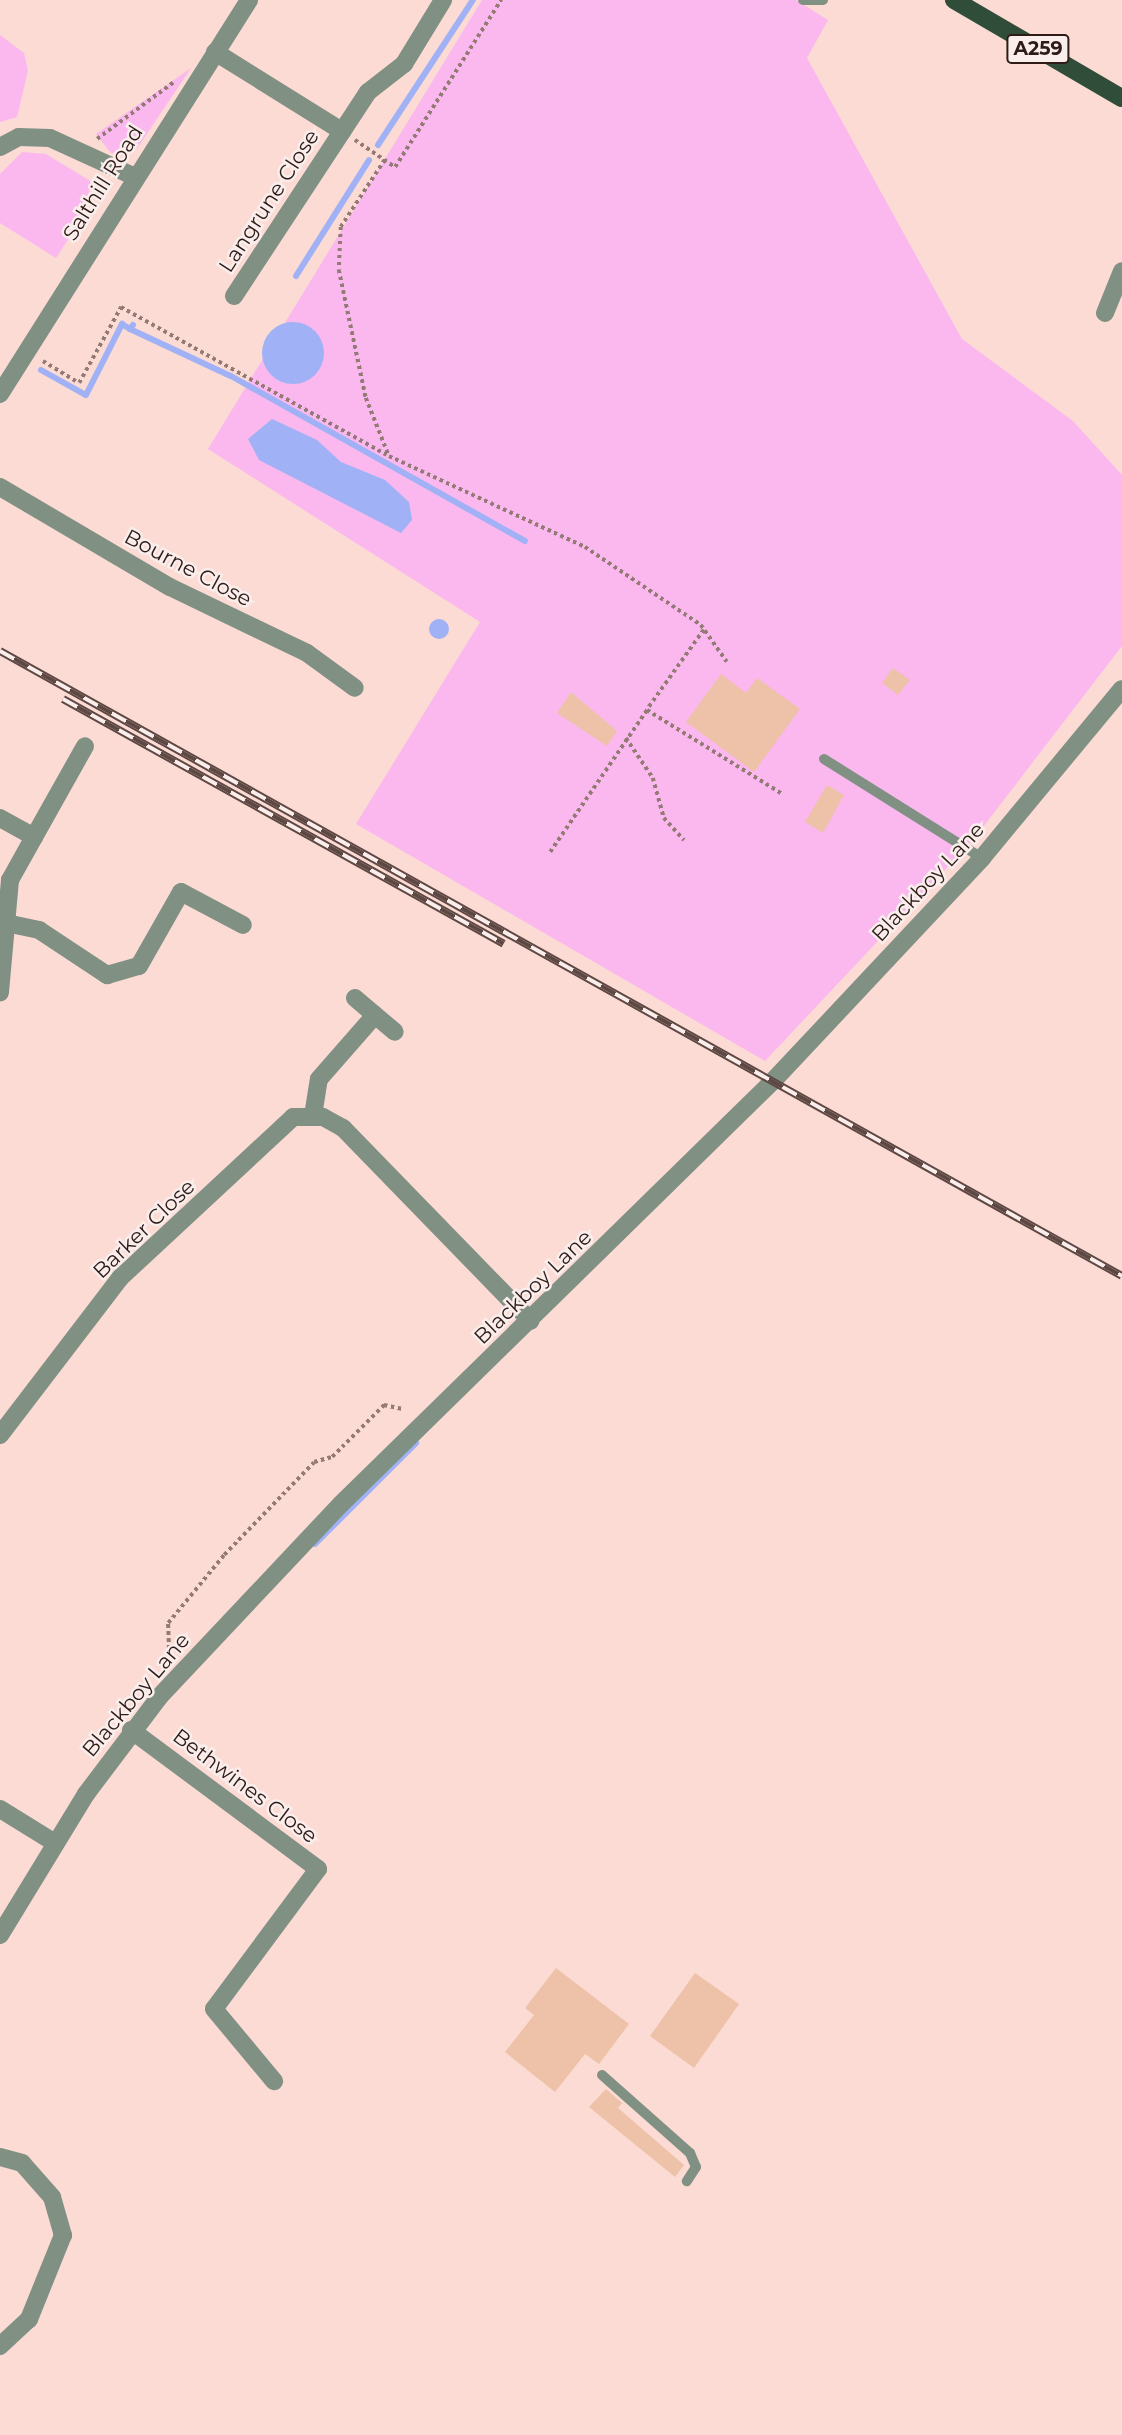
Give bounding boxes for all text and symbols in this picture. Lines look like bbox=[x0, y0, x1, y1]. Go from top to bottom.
road number: A259 bbox=[1005, 34, 1071, 64]
street label: Salthill Road bbox=[58, 121, 148, 245]
street label: Langrune Close bbox=[214, 125, 324, 277]
street label: Bourne Close bbox=[120, 524, 256, 612]
street label: Blackboy Lane bbox=[866, 817, 990, 947]
street label: Barker Close bbox=[88, 1174, 200, 1284]
street label: Blackboy Lane bbox=[469, 1225, 597, 1349]
street label: Blackboy Lane bbox=[77, 1628, 195, 1762]
street label: Bethwines Close bbox=[168, 1723, 322, 1849]

